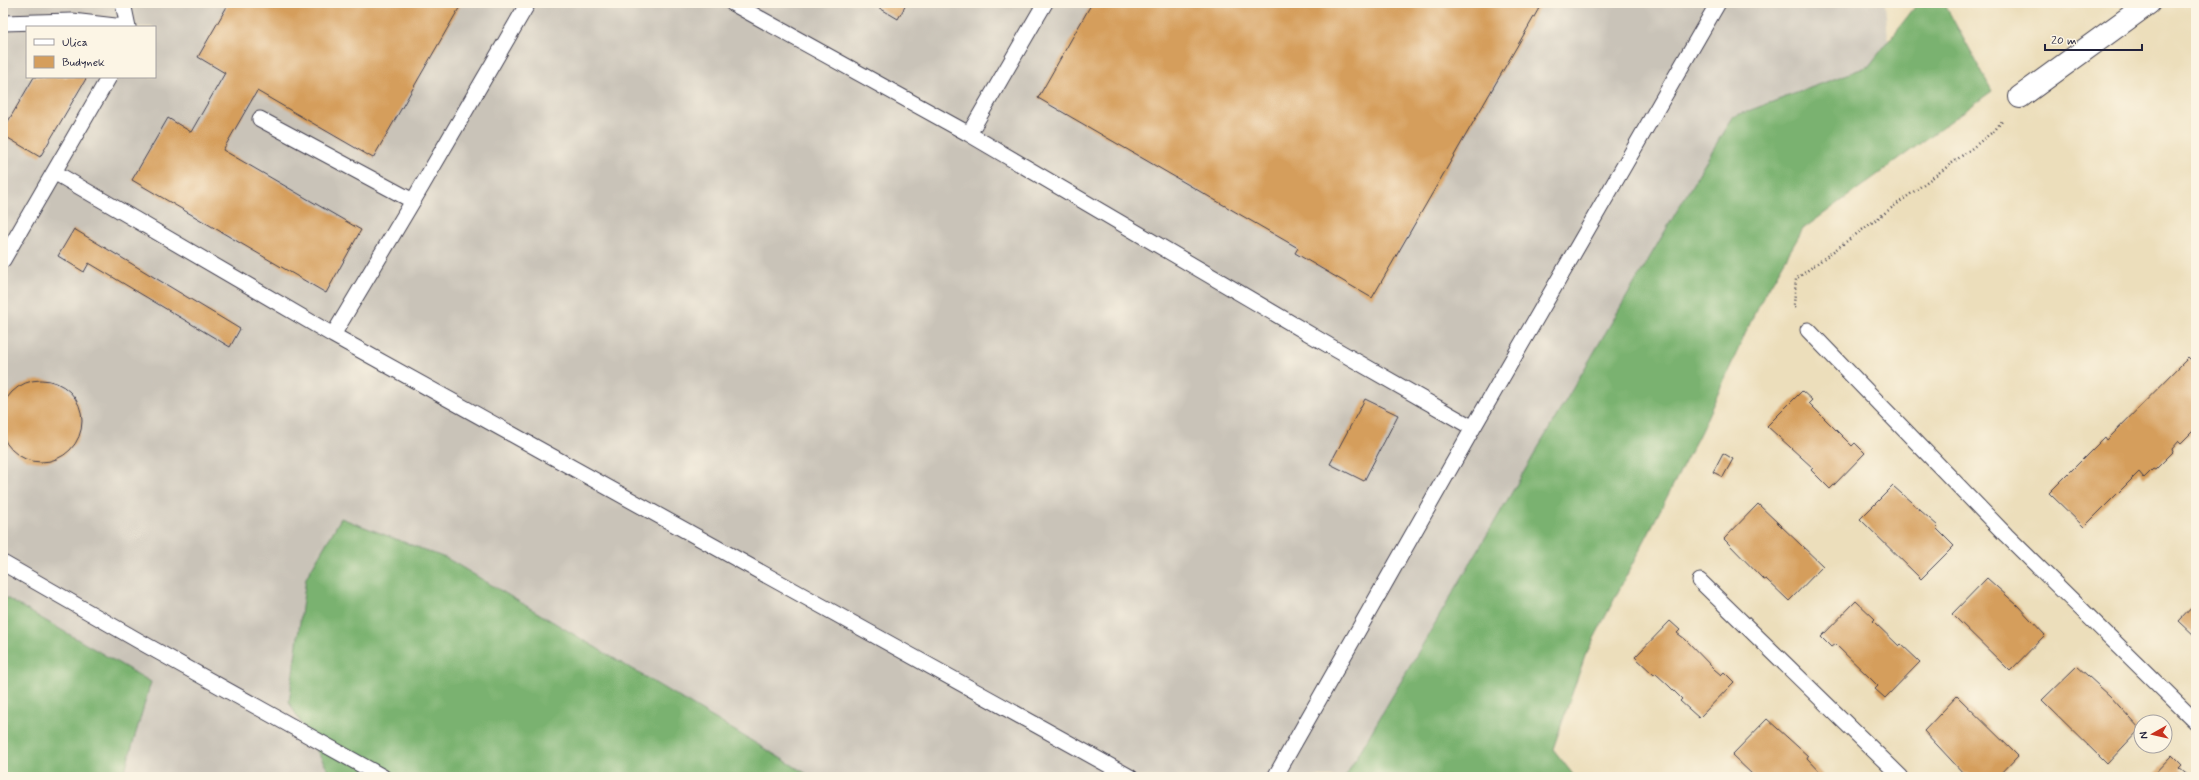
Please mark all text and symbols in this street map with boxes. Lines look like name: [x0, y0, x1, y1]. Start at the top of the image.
legend: [26, 26, 156, 78]
scale bar: [2045, 26, 2142, 52]
text: 20 m: [2051, 33, 2077, 49]
text: Ulica: [62, 35, 88, 51]
text: Budynek: [62, 55, 105, 71]
north arrow: [2133, 714, 2173, 754]
text: N: [2137, 731, 2152, 740]

